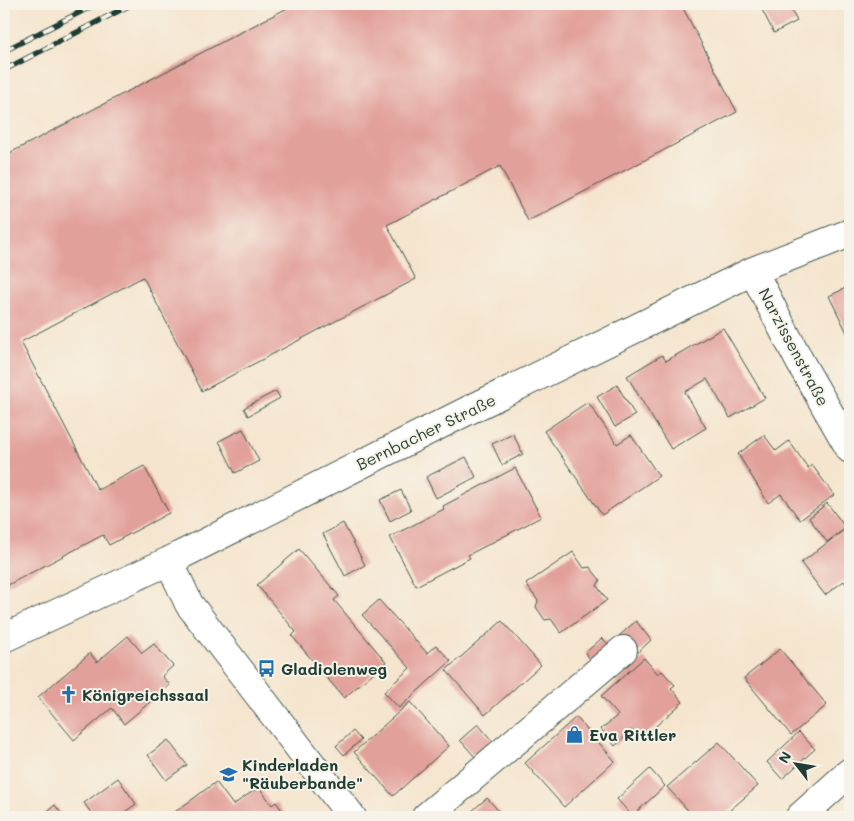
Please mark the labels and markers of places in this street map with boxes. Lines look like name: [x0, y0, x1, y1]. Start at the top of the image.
place label: Gladiolenweg: [281, 658, 387, 679]
bus stop icon: Gladiolenweg: [257, 659, 277, 679]
place label: Königreichssaal: [82, 684, 209, 705]
church icon: Königreichssaal: [58, 685, 78, 705]
place label: Eva Rittler: [589, 724, 676, 745]
shop icon: Eva Rittler: [565, 725, 585, 745]
place label: Kinderladen "Räuberbande": [242, 754, 363, 793]
school or university icon: Kinderladen "Räuberbande": [218, 764, 238, 784]

